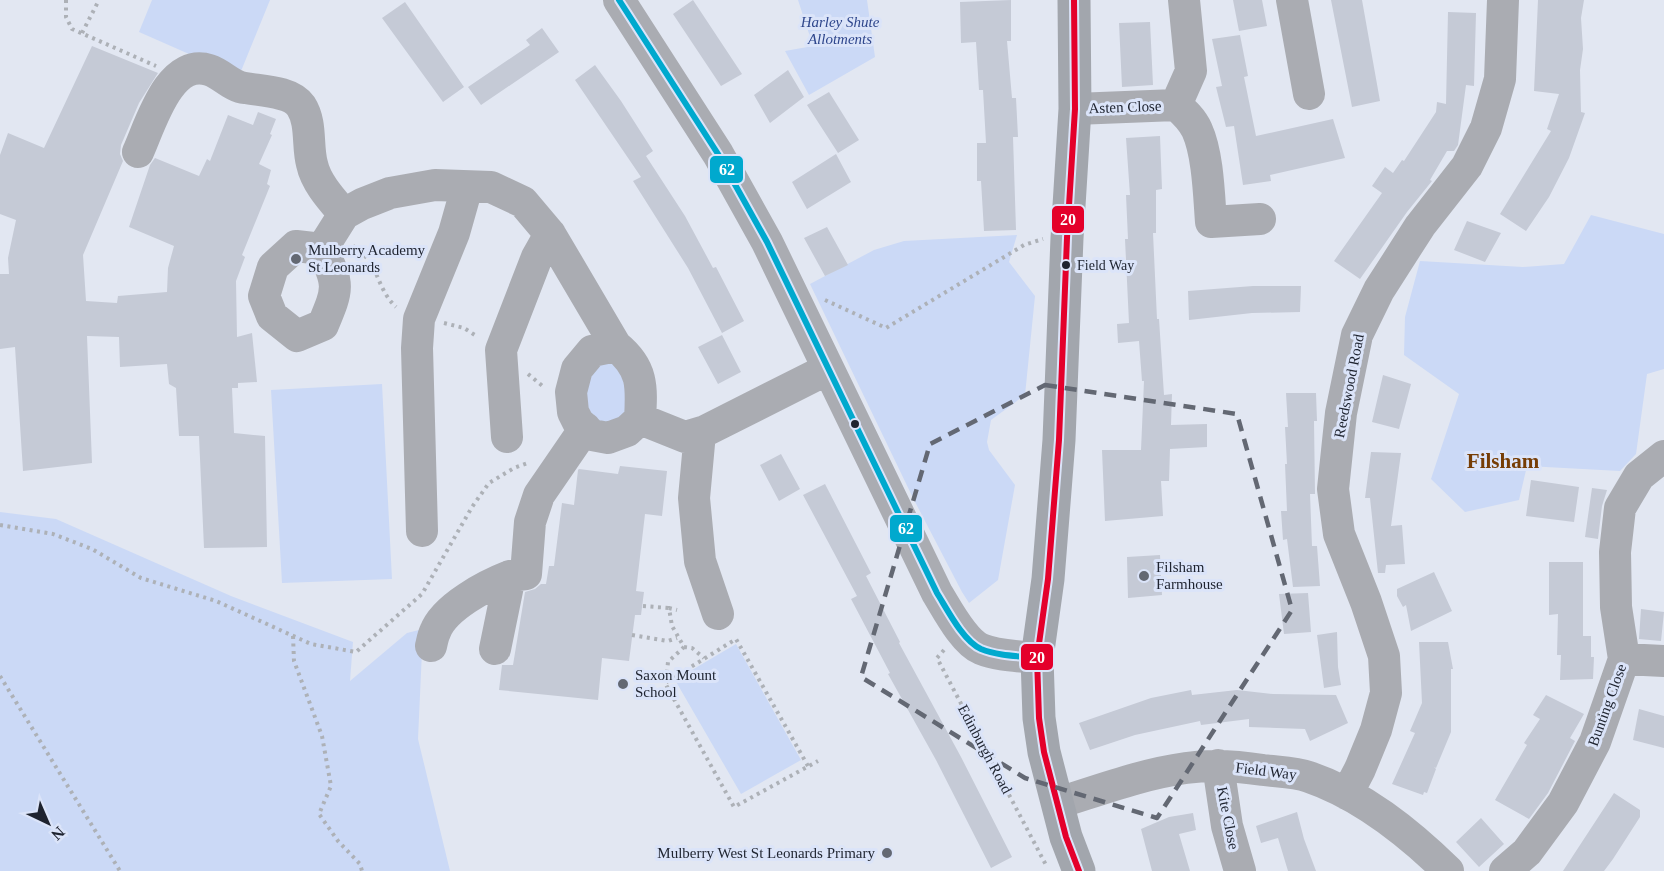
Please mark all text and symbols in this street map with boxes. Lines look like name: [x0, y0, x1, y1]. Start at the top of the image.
park label: Harley Shute Allotments: [800, 14, 880, 47]
street label: Asten Close: [1088, 98, 1162, 116]
line badge: 62: [709, 155, 744, 184]
text: 62: [719, 161, 735, 178]
line badge: 20: [1051, 205, 1085, 234]
text: 20: [1060, 211, 1076, 228]
place label: Mulberry Academy St Leonards: [308, 242, 426, 275]
marker: Mulberry Academy St Leonards: [289, 252, 303, 266]
place label: Field Way: [1077, 258, 1134, 273]
marker: Field Way: [1060, 259, 1072, 271]
street label: Reedswood Road: [1331, 332, 1367, 439]
unlabelled marker: [849, 418, 861, 430]
district label: Filsham: [1467, 449, 1540, 473]
line badge: 62: [889, 514, 923, 543]
text: 62: [898, 520, 914, 537]
place label: Filsham Farmhouse: [1156, 559, 1223, 592]
marker: Filsham Farmhouse: [1137, 569, 1151, 583]
line badge: 20: [1020, 643, 1054, 671]
text: 20: [1029, 649, 1045, 666]
street label: Bunting Close: [1585, 661, 1629, 748]
place label: Saxon Mount School: [635, 667, 717, 700]
marker: Saxon Mount School: [616, 677, 630, 691]
street label: Edinburgh Road: [955, 702, 1015, 797]
street label: Field Way: [1235, 759, 1298, 783]
street label: Kite Close: [1214, 785, 1242, 851]
north arrow: [18, 793, 78, 853]
text: N: [48, 823, 68, 844]
place label: Mulberry West St Leonards Primary: [657, 845, 875, 861]
marker: Mulberry West St Leonards Primary: [880, 846, 894, 860]

